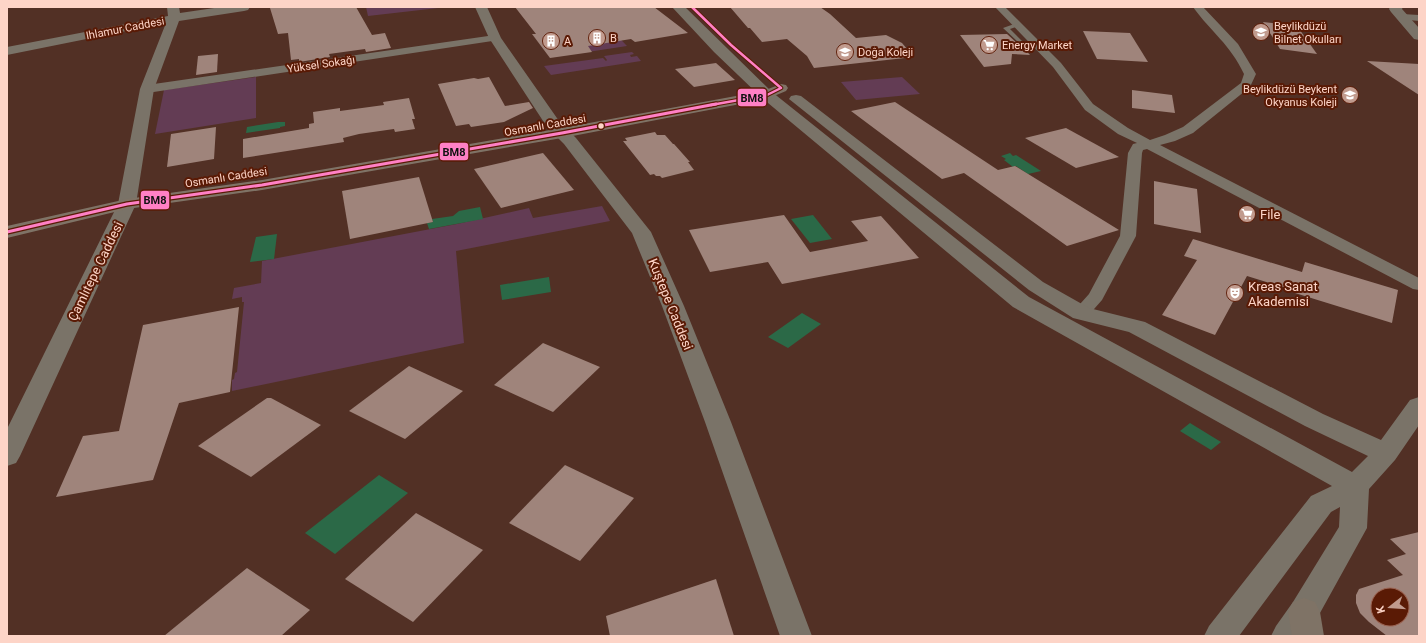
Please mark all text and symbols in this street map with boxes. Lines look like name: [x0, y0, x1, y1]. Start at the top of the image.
street label: Ihlamur Caddesi: [85, 15, 165, 42]
place label: Beylikdüzü Bilnet Okulları: [1274, 20, 1341, 46]
school or university icon: Beylikdüzü Bilnet Okulları: [1251, 22, 1271, 42]
building icon: B: [587, 28, 607, 48]
building icon: A: [541, 31, 561, 51]
place label: B: [610, 32, 617, 45]
place label: A: [564, 35, 572, 48]
supermarket icon: Energy Market: [979, 35, 999, 55]
place label: Energy Market: [1002, 39, 1073, 52]
school or university icon: Doğa Koleji: [835, 42, 855, 62]
place label: Doğa Koleji: [858, 46, 913, 59]
street label: Yüksel Sokağı: [286, 53, 356, 76]
place label: Beylikdüzü Beykent Okyanus Koleji: [1243, 83, 1337, 109]
school or university icon: Beylikdüzü Beykent Okyanus Koleji: [1340, 85, 1360, 105]
line badge: BM8: [737, 88, 767, 107]
text: BM8: [741, 92, 763, 105]
street label: Osmanlı Caddesi: [503, 112, 587, 139]
unlabelled marker: [596, 121, 606, 131]
line badge: BM8: [439, 142, 469, 161]
text: BM8: [443, 146, 465, 159]
street label: Osmanlı Caddesi: [184, 165, 268, 190]
line badge: BM8: [140, 190, 170, 210]
text: BM8: [144, 194, 166, 207]
supermarket icon: File: [1237, 204, 1257, 224]
place label: File: [1260, 207, 1281, 222]
street label: Çamlıtepe Caddesi: [65, 219, 126, 323]
street label: Kuştepe Caddesi: [645, 256, 696, 352]
place label: Kreas Sanat Akademisi: [1248, 279, 1318, 309]
theatre icon: Kreas Sanat Akademisi: [1225, 283, 1245, 303]
north arrow: [1370, 587, 1410, 627]
text: K: [1373, 604, 1388, 615]

